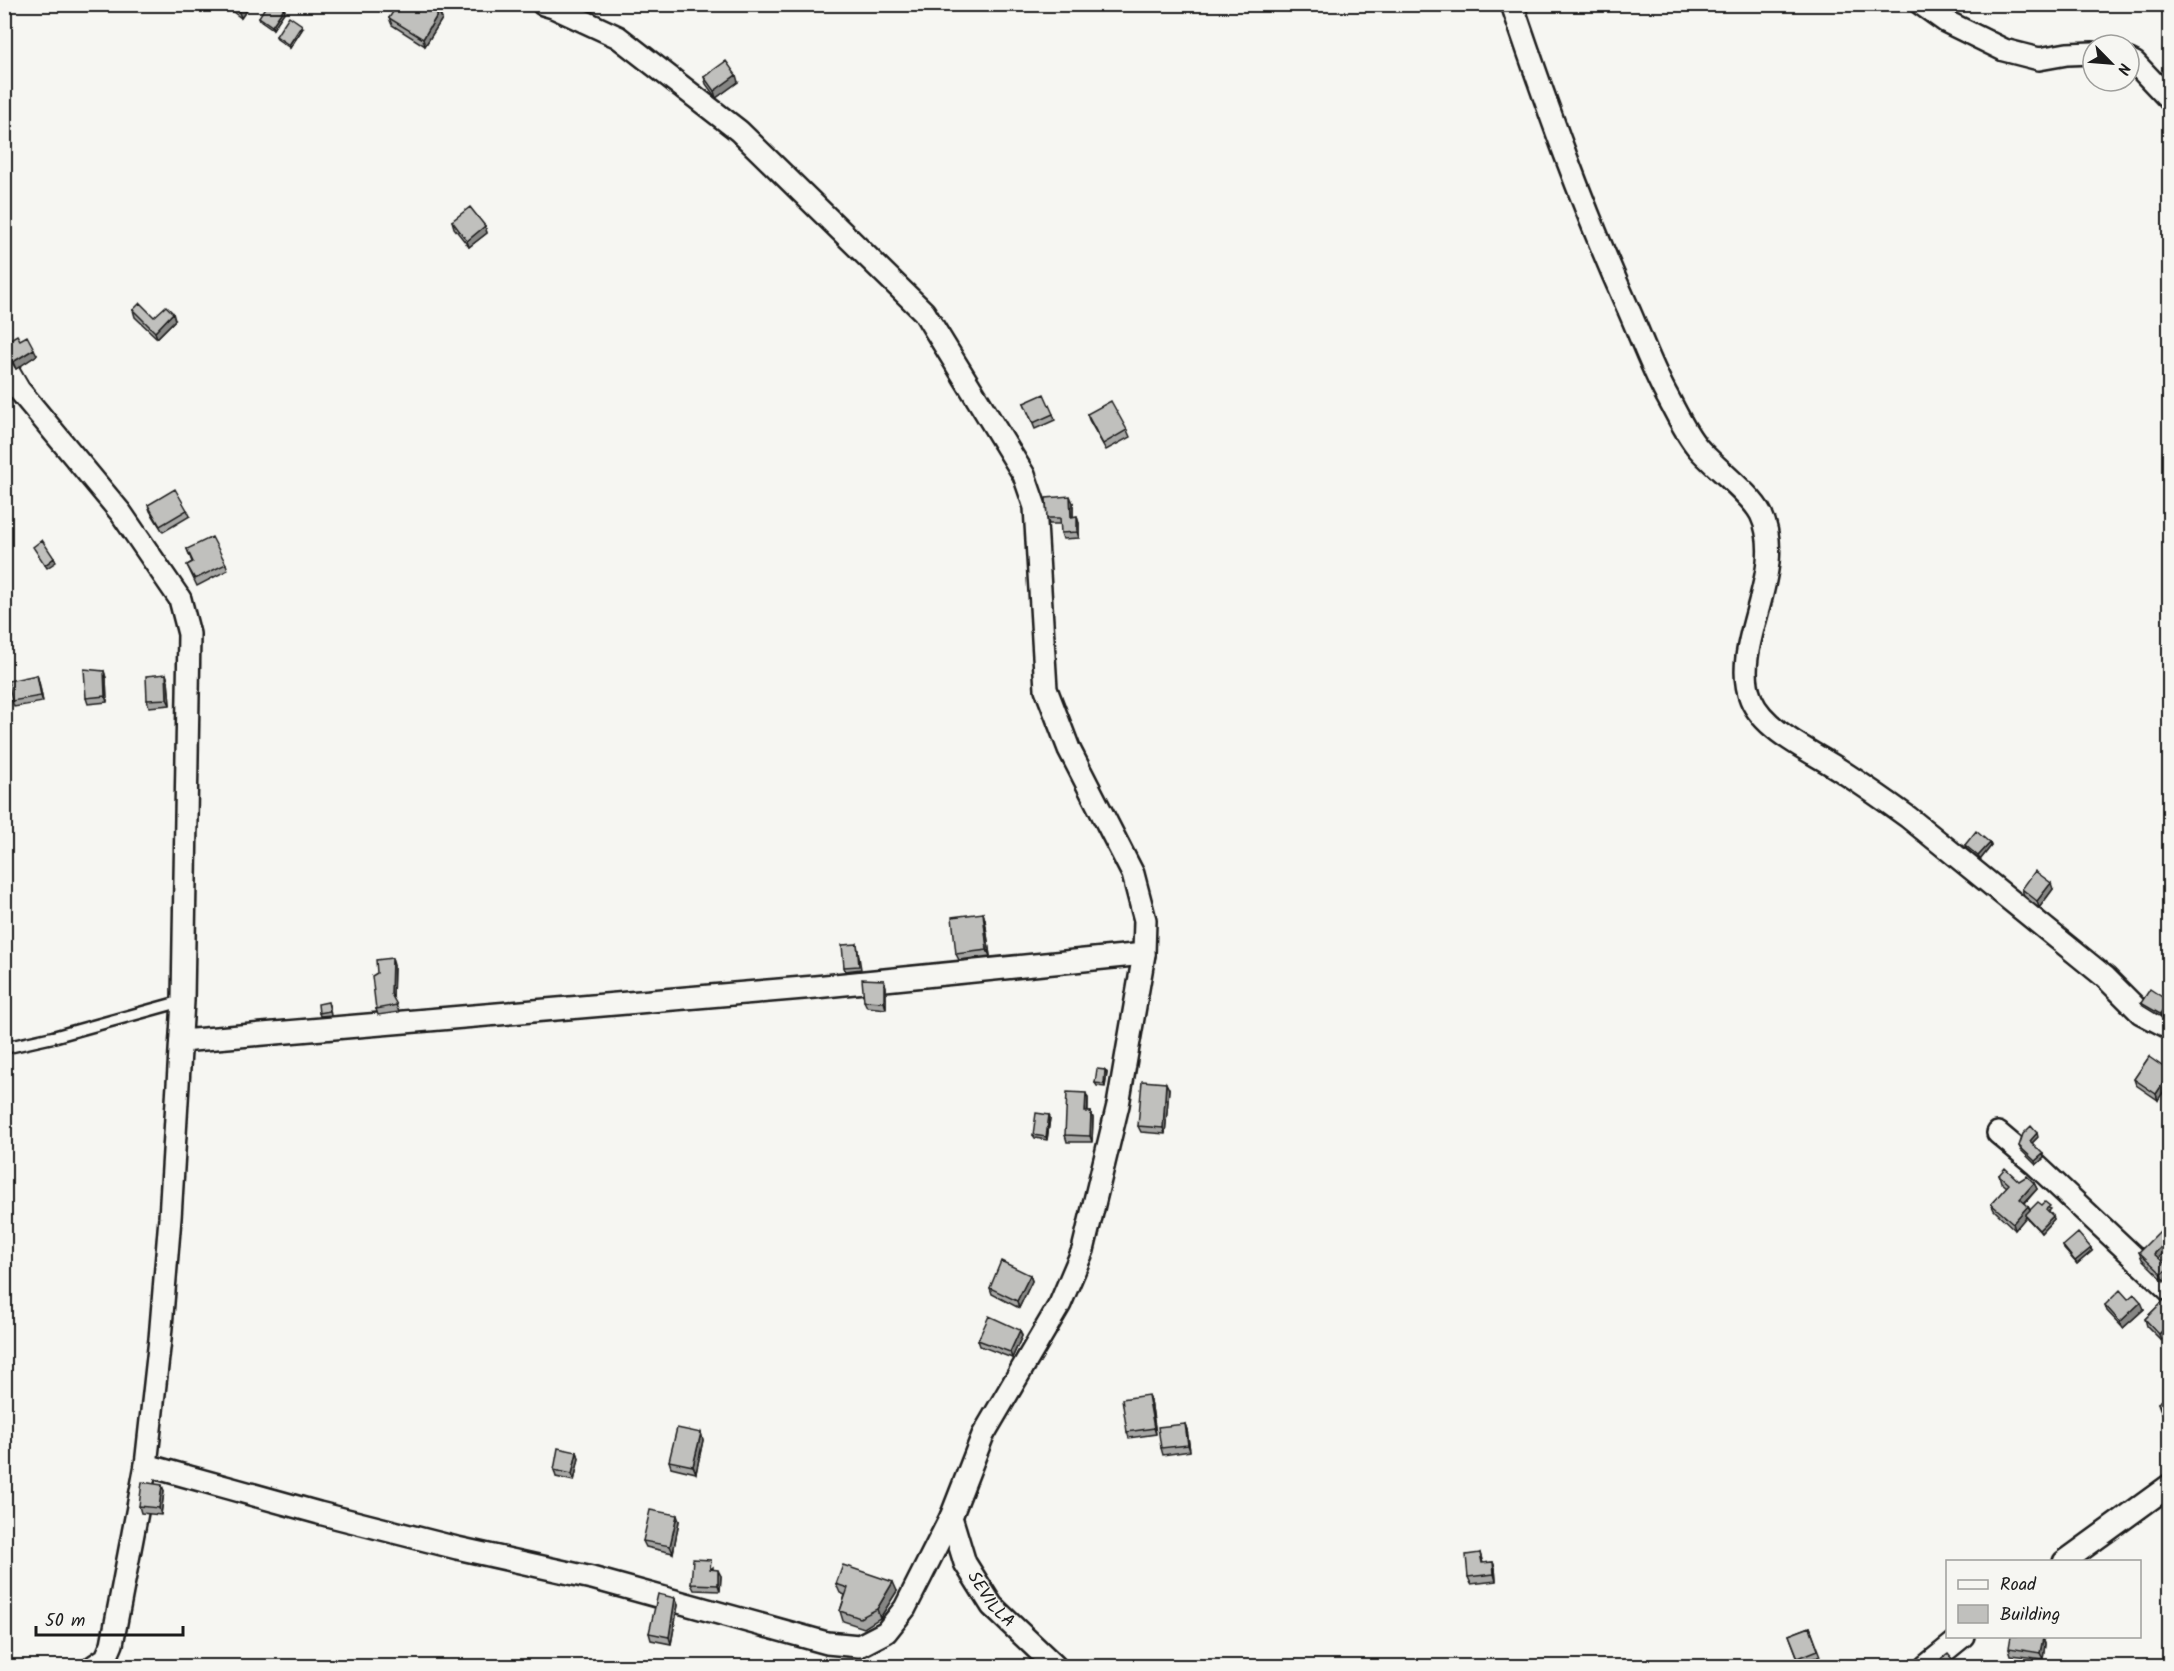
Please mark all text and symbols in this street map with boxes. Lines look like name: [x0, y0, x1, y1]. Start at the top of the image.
north arrow: [2081, 33, 2141, 93]
text: N: [2110, 59, 2137, 79]
legend: [1946, 1560, 2141, 1638]
street label: SEVILLA: [959, 1565, 1022, 1635]
text: Road: [2000, 1571, 2037, 1600]
scale bar: [36, 1599, 183, 1637]
text: Building: [2000, 1601, 2060, 1630]
text: 50 m: [45, 1607, 85, 1636]

